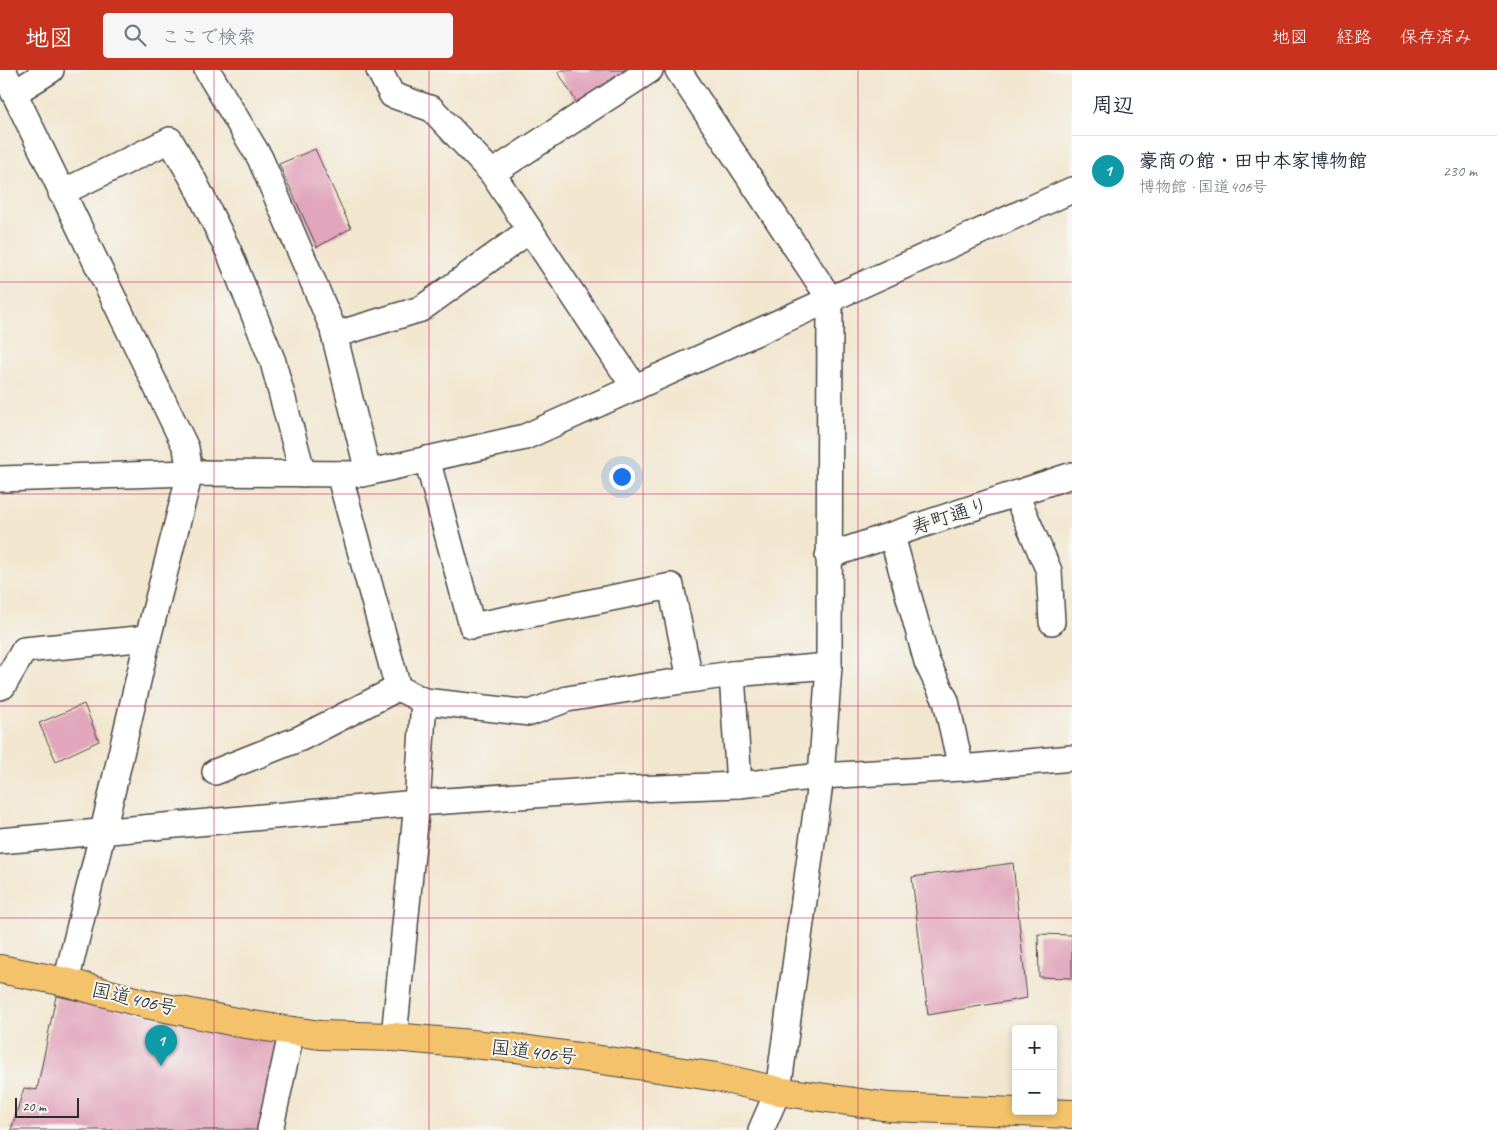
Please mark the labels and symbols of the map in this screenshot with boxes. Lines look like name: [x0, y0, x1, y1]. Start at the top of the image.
your location: [609, 464, 635, 490]
street label: 寿町通り: [908, 492, 992, 540]
street label: 国道406号: [89, 977, 179, 1021]
pin: 1: [145, 1025, 177, 1066]
street label: 国道406号: [489, 1034, 579, 1070]
scale bar: [15, 1095, 79, 1118]

